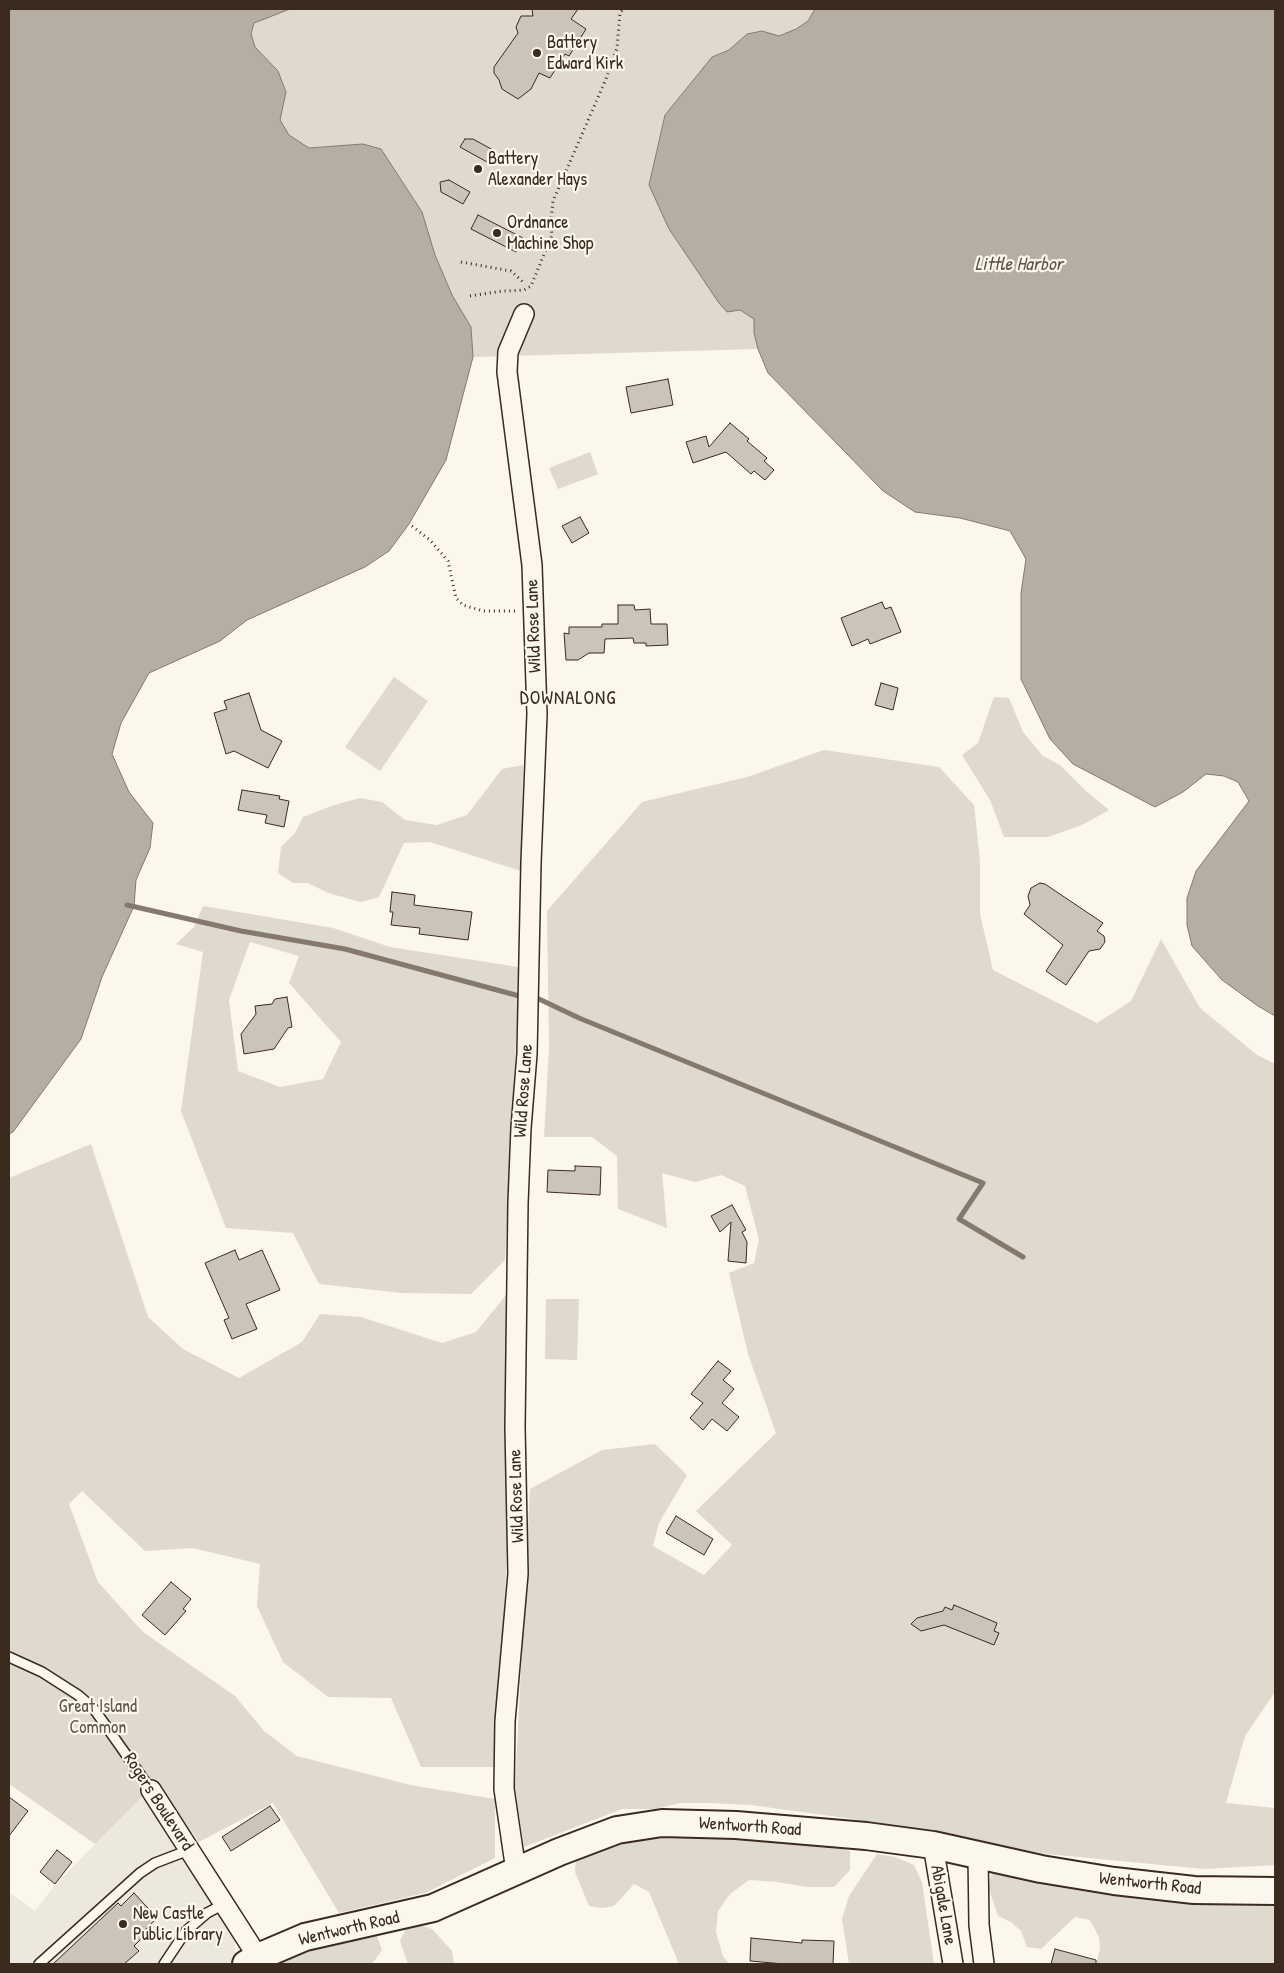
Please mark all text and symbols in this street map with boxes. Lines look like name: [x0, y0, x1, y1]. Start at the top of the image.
place label: Battery Edward Kirk: [547, 32, 623, 74]
marker: Battery Edward Kirk: [531, 47, 543, 59]
place label: Battery Alexander Hays: [488, 148, 587, 190]
marker: Battery Alexander Hays: [472, 163, 484, 175]
place label: Ordnance Machine Shop: [507, 212, 594, 254]
marker: Ordnance Machine Shop: [491, 227, 503, 239]
water label: Little Harbor: [975, 254, 1063, 276]
street label: Wild Rose Lane: [522, 579, 546, 673]
district label: DOWNALONG: [519, 688, 617, 710]
street label: Wild Rose Lane: [510, 1043, 538, 1139]
street label: Wild Rose Lane: [505, 1449, 529, 1543]
park label: Great Island Common: [59, 1696, 137, 1738]
street label: Rogers Boulevard: [118, 1749, 198, 1855]
street label: Wentworth Road: [698, 1813, 802, 1841]
street label: Abigale Lane: [925, 1864, 961, 1946]
street label: Wentworth Road: [1098, 1868, 1202, 1900]
place label: New Castle Public Library: [133, 1903, 223, 1946]
street label: Wentworth Road: [297, 1907, 401, 1951]
marker: New Castle Public Library: [117, 1918, 129, 1930]

